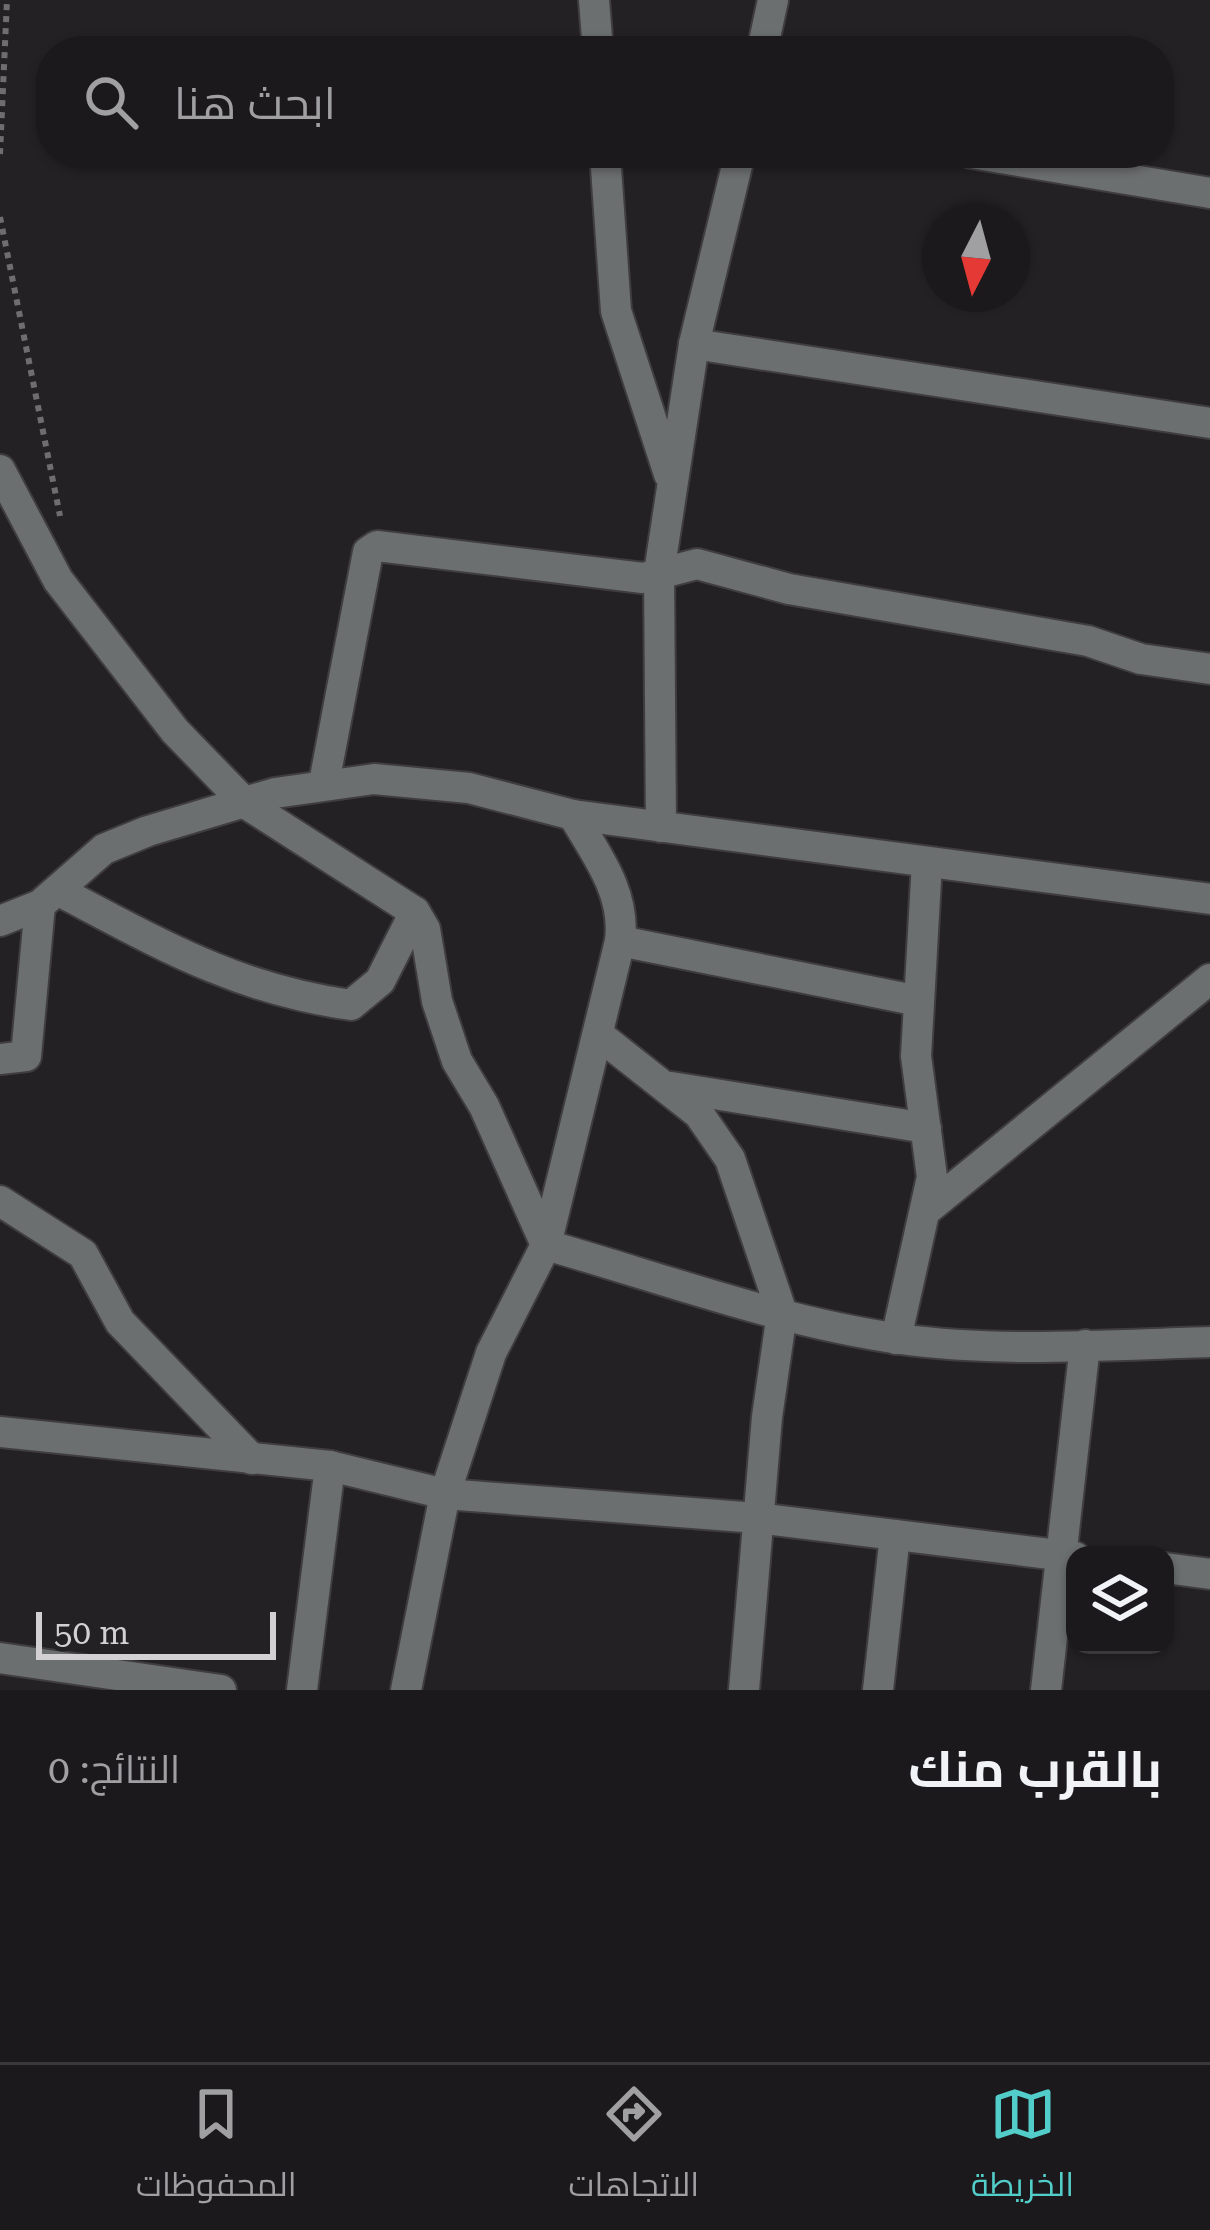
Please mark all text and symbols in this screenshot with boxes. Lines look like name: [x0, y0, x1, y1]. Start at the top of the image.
search box: [36, 36, 1174, 168]
icon: search: [78, 69, 144, 135]
text: ابحث هنا: [174, 77, 336, 130]
north arrow: [922, 204, 1030, 312]
map controls: [1066, 1546, 1174, 1654]
button: layers: [1066, 1546, 1174, 1654]
scale bar: [36, 1606, 276, 1659]
text: 50 m: [54, 1613, 129, 1652]
text: بالقرب منك: [909, 1740, 1162, 1799]
text: النتائج: 0: [48, 1747, 180, 1793]
tab: المحفوظات: [136, 2081, 297, 2215]
tab: الاتجاهات: [568, 2081, 699, 2215]
tab: الخريطة: [971, 2081, 1074, 2215]

